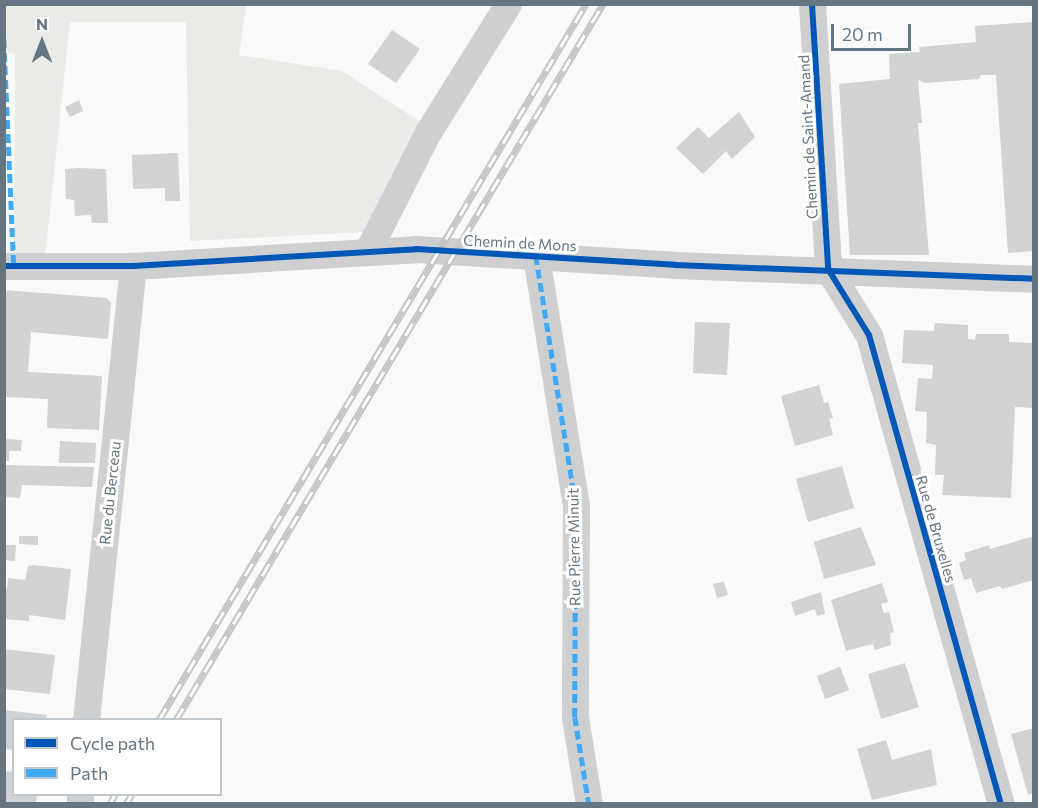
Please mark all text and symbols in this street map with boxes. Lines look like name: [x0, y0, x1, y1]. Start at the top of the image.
north arrow: [12, 12, 72, 72]
scale bar: [834, 12, 914, 50]
text: N: [36, 14, 48, 33]
text: 20 m: [842, 23, 883, 45]
street label: Chemin de Saint-Amand: [795, 54, 821, 220]
street label: Chemin de Mons: [463, 231, 577, 255]
street label: Rue du Berceau: [96, 440, 124, 546]
street label: Rue de Bruxelles: [912, 473, 960, 585]
street label: Rue Pierre Minuit: [564, 488, 584, 606]
legend: [12, 718, 222, 796]
text: Cycle path: [70, 732, 155, 754]
text: Path: [70, 762, 108, 784]

